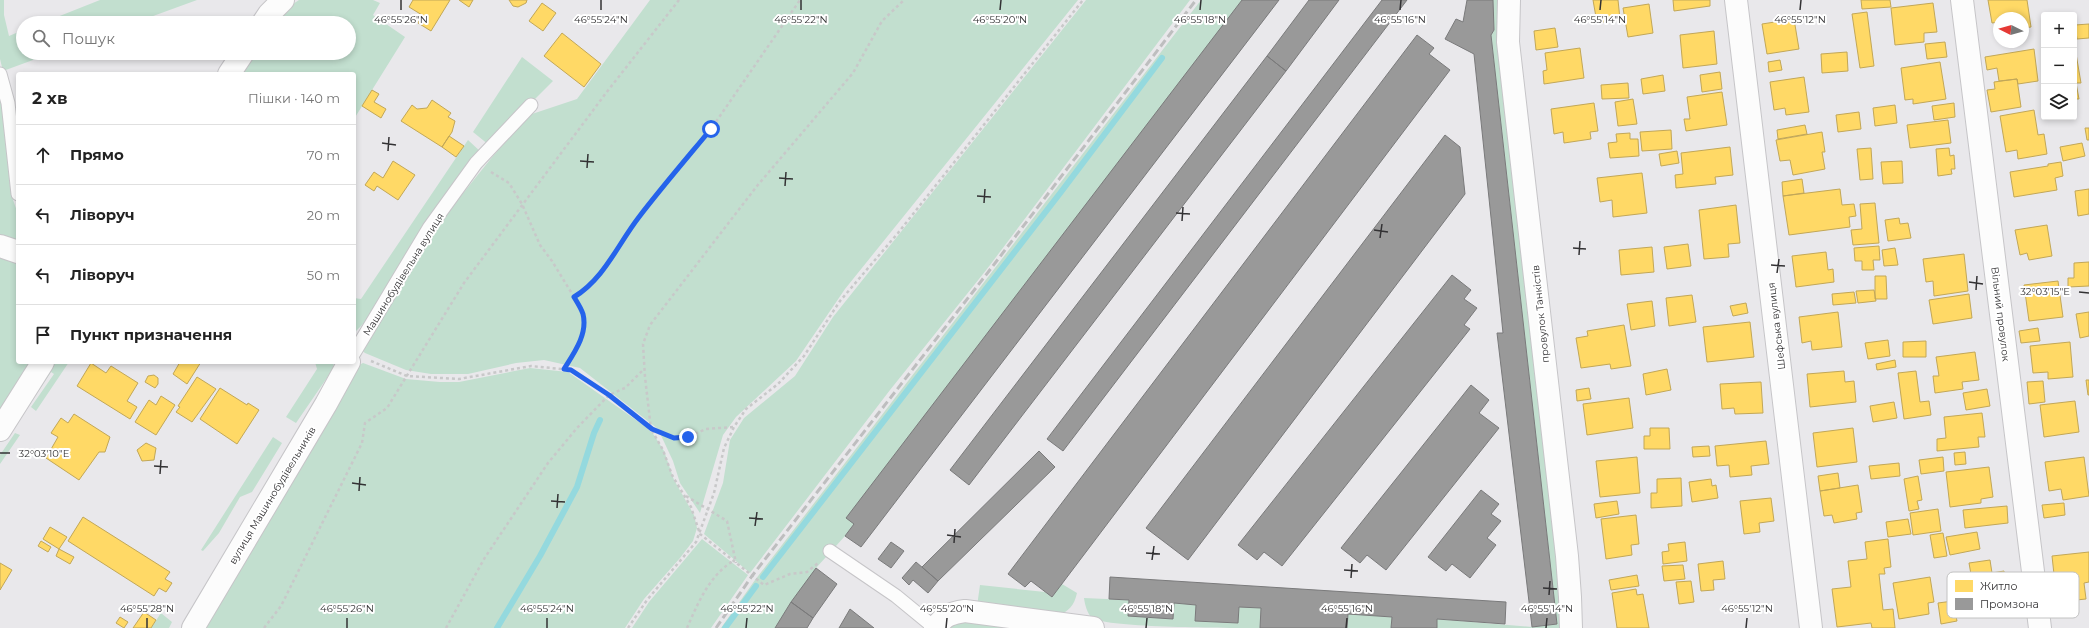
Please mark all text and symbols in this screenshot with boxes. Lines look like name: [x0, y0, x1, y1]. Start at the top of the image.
north arrow: [1993, 12, 2029, 48]
map controls: [2041, 12, 2077, 120]
button: +: [2041, 12, 2077, 48]
text: 46°55'26"N: [374, 13, 428, 26]
text: 46°55'24"N: [574, 13, 628, 26]
text: 46°55'22"N: [774, 13, 828, 26]
text: 46°55'20"N: [973, 13, 1027, 26]
text: 46°55'18"N: [1174, 13, 1226, 26]
text: 46°55'16"N: [1374, 13, 1426, 26]
text: 46°55'14"N: [1574, 13, 1626, 26]
text: 46°55'12"N: [1774, 13, 1826, 26]
search box: [16, 16, 356, 60]
icon: search: [30, 27, 52, 49]
text: Пошук: [62, 29, 115, 48]
button: −: [2041, 48, 2077, 84]
button: layers: [2041, 84, 2077, 120]
text: 2 хв: [32, 88, 67, 108]
text: Пішки · 140 m: [248, 90, 340, 106]
route start: [702, 120, 720, 138]
icon: ahead: [32, 144, 54, 166]
text: Прямо: [70, 145, 124, 164]
text: 70 m: [307, 147, 340, 163]
icon: left: [32, 204, 54, 226]
text: Ліворуч: [70, 205, 135, 224]
text: 20 m: [307, 207, 340, 223]
street label: Машинобудівельна вулиця: [360, 210, 447, 338]
icon: left: [32, 264, 54, 286]
street label: провулок Танкістів: [1529, 264, 1552, 364]
text: Ліворуч: [70, 265, 135, 284]
street label: Вільний провулок: [1988, 266, 2013, 362]
text: 50 m: [307, 267, 340, 283]
street label: Шефська вулиця: [1765, 282, 1788, 370]
text: 32°03'15"E: [2020, 285, 2070, 298]
icon: arrive: [32, 324, 54, 346]
text: Пункт призначення: [70, 325, 232, 344]
street label: вулиця Машинобудівельників: [226, 424, 319, 566]
route end: [679, 428, 697, 446]
text: 32°03'10"E: [19, 447, 70, 460]
legend: [1947, 572, 2079, 618]
text: Житло: [1980, 579, 2017, 593]
text: Промзона: [1980, 597, 2039, 611]
text: 46°55'28"N: [120, 602, 174, 615]
text: 46°55'26"N: [320, 602, 374, 615]
text: 46°55'24"N: [520, 602, 574, 615]
text: 46°55'22"N: [720, 602, 774, 615]
text: 46°55'20"N: [920, 602, 974, 615]
text: 46°55'18"N: [1121, 602, 1173, 615]
text: 46°55'16"N: [1321, 602, 1373, 615]
text: 46°55'14"N: [1521, 602, 1573, 615]
text: 46°55'12"N: [1721, 602, 1773, 615]

